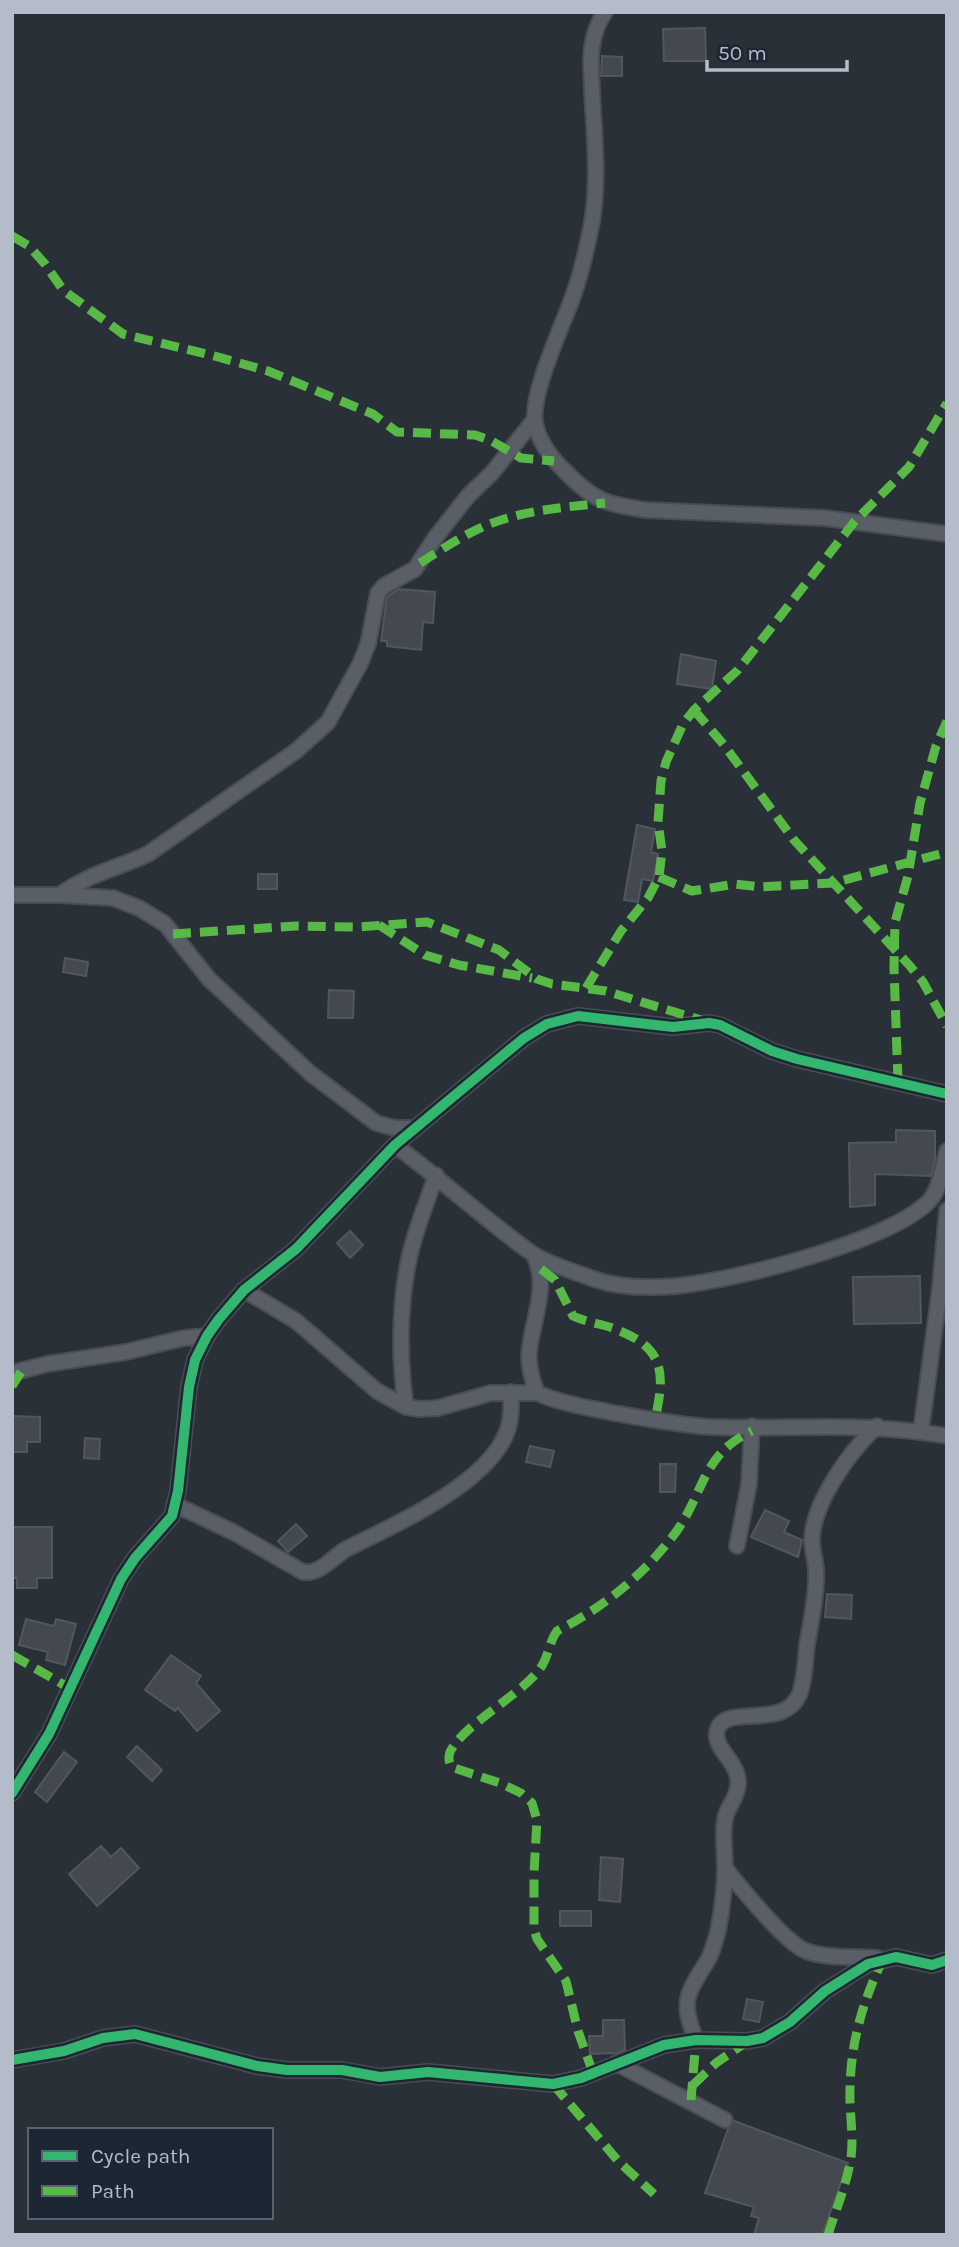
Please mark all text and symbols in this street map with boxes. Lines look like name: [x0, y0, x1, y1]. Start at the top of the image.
scale bar: [707, 28, 847, 72]
text: 50 m: [718, 41, 767, 65]
legend: [28, 2128, 273, 2219]
text: Cycle path: [91, 2144, 191, 2168]
text: Path: [91, 2179, 135, 2203]

